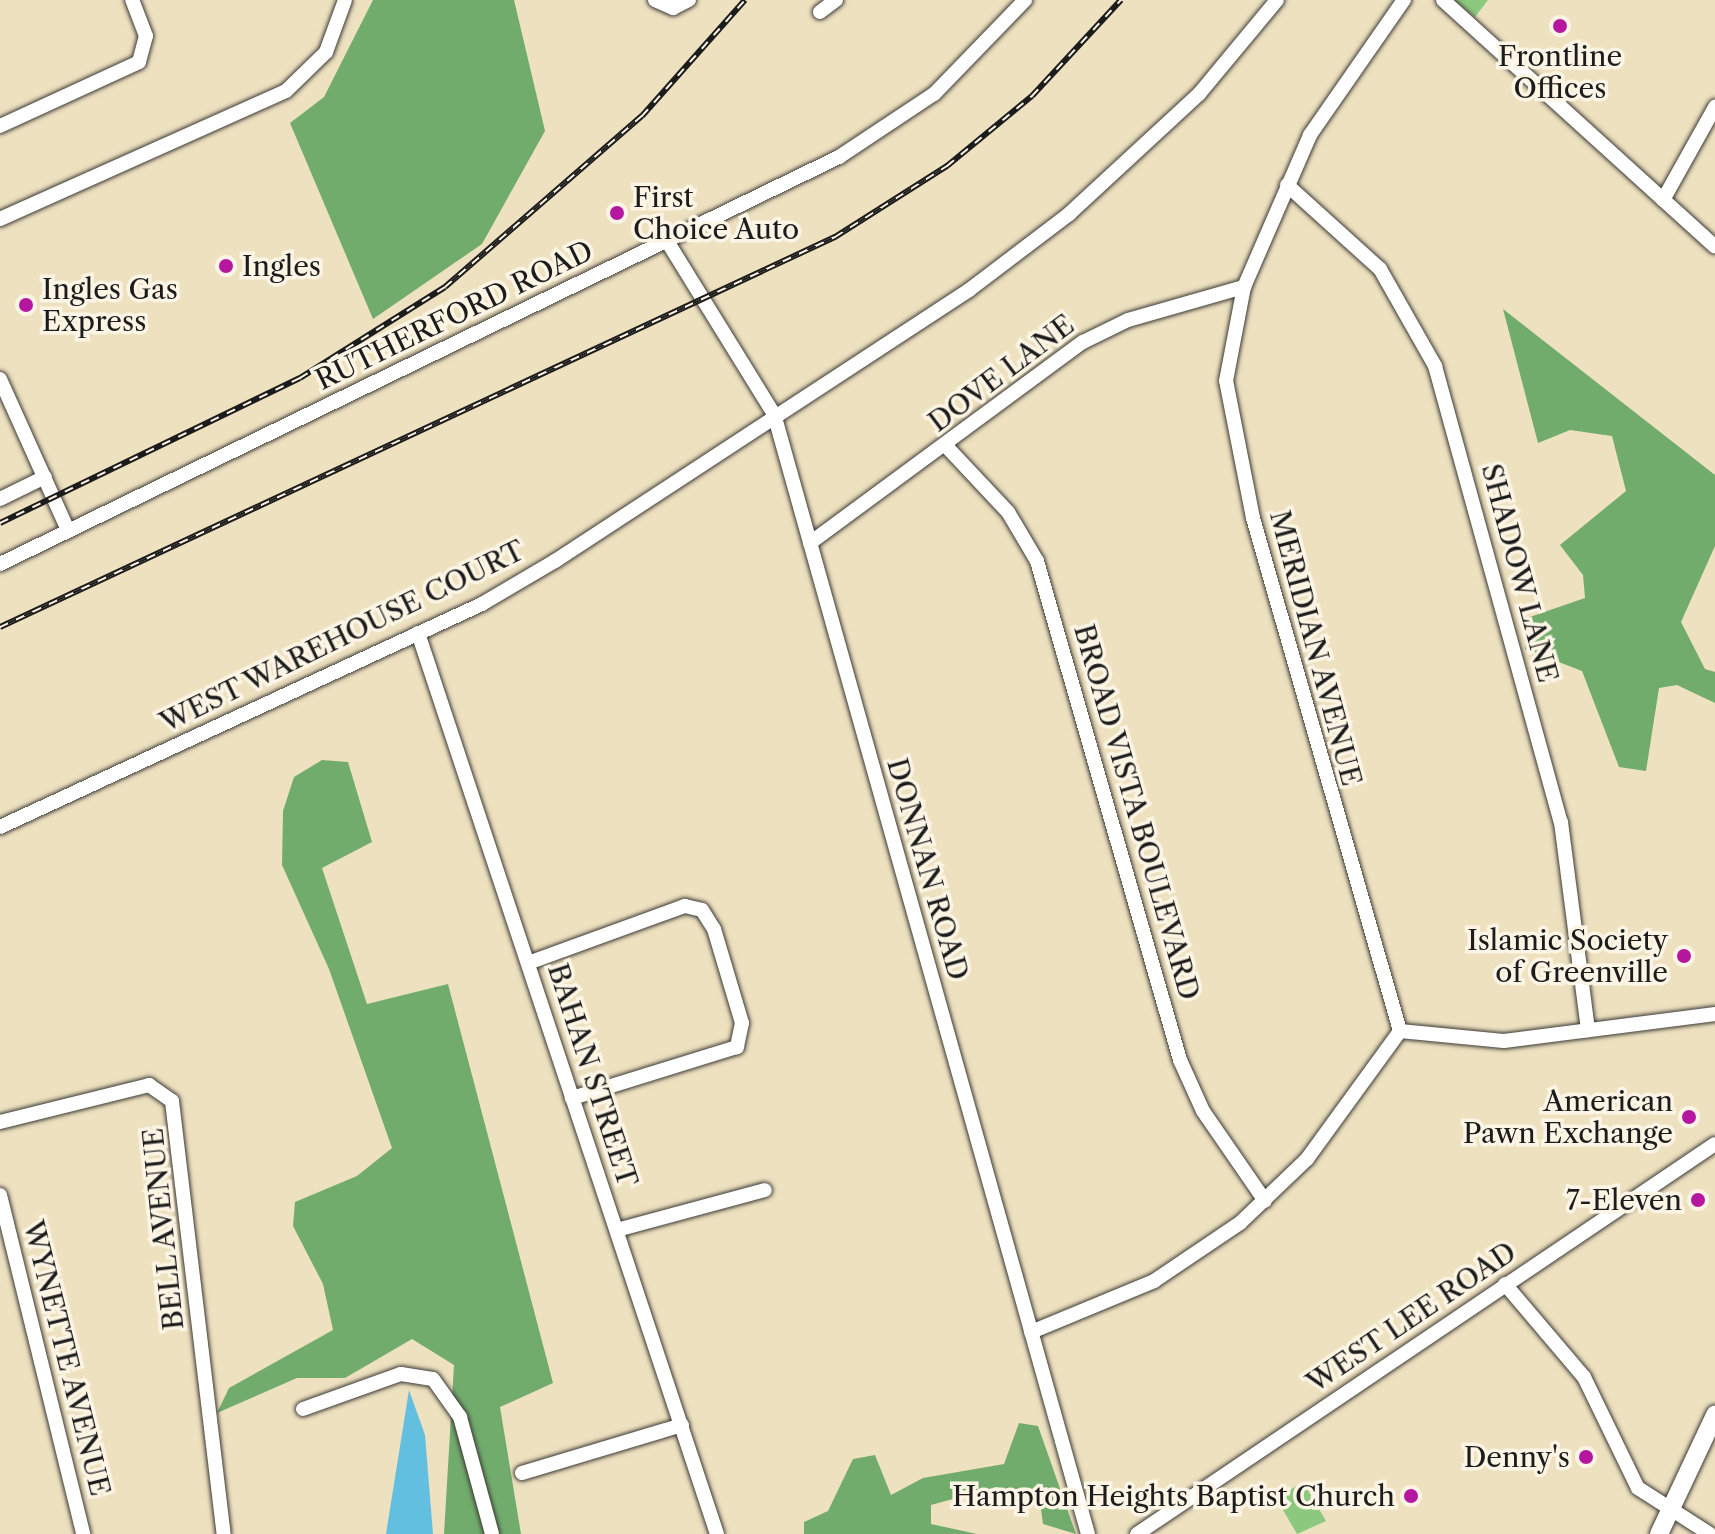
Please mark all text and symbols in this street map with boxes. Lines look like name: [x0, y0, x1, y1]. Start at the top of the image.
marker: Frontline Offices: [1551, 17, 1569, 35]
place label: Frontline Offices: [1498, 39, 1622, 105]
place label: First Choice Auto: [633, 180, 800, 246]
marker: First Choice Auto: [608, 204, 626, 222]
street label: RUTHERFORD ROAD: [310, 233, 598, 397]
place label: Ingles: [242, 249, 321, 283]
marker: Ingles: [217, 257, 235, 275]
place label: Ingles Gas Express: [42, 272, 178, 338]
marker: Ingles Gas Express: [17, 296, 35, 314]
street label: DOVE LANE: [922, 307, 1080, 439]
street label: SHADOW LANE: [1474, 459, 1566, 687]
street label: MERIDIAN AVENUE: [1263, 506, 1369, 790]
street label: WEST WAREHOUSE COURT: [153, 533, 531, 739]
street label: BROAD VISTA BOULEVARD: [1067, 619, 1207, 1005]
street label: DONNAN ROAD: [880, 754, 976, 984]
place label: Islamic Society of Greenville: [1467, 923, 1668, 989]
marker: Islamic Society of Greenville: [1675, 947, 1693, 965]
street label: BAHAN STREET: [541, 959, 645, 1191]
place label: American Pawn Exchange: [1463, 1084, 1673, 1150]
marker: American Pawn Exchange: [1680, 1108, 1698, 1126]
street label: BELL AVENUE: [136, 1125, 190, 1333]
place label: 7-Eleven: [1566, 1183, 1682, 1217]
marker: 7-Eleven: [1689, 1191, 1707, 1209]
street label: WYNETTE AVENUE: [16, 1216, 118, 1500]
street label: WEST LEE ROAD: [1300, 1234, 1522, 1400]
place label: Denny's: [1464, 1440, 1570, 1474]
marker: Denny's: [1577, 1448, 1595, 1466]
place label: Hampton Heights Baptist Church: [952, 1479, 1395, 1513]
marker: Hampton Heights Baptist Church: [1402, 1487, 1420, 1505]

